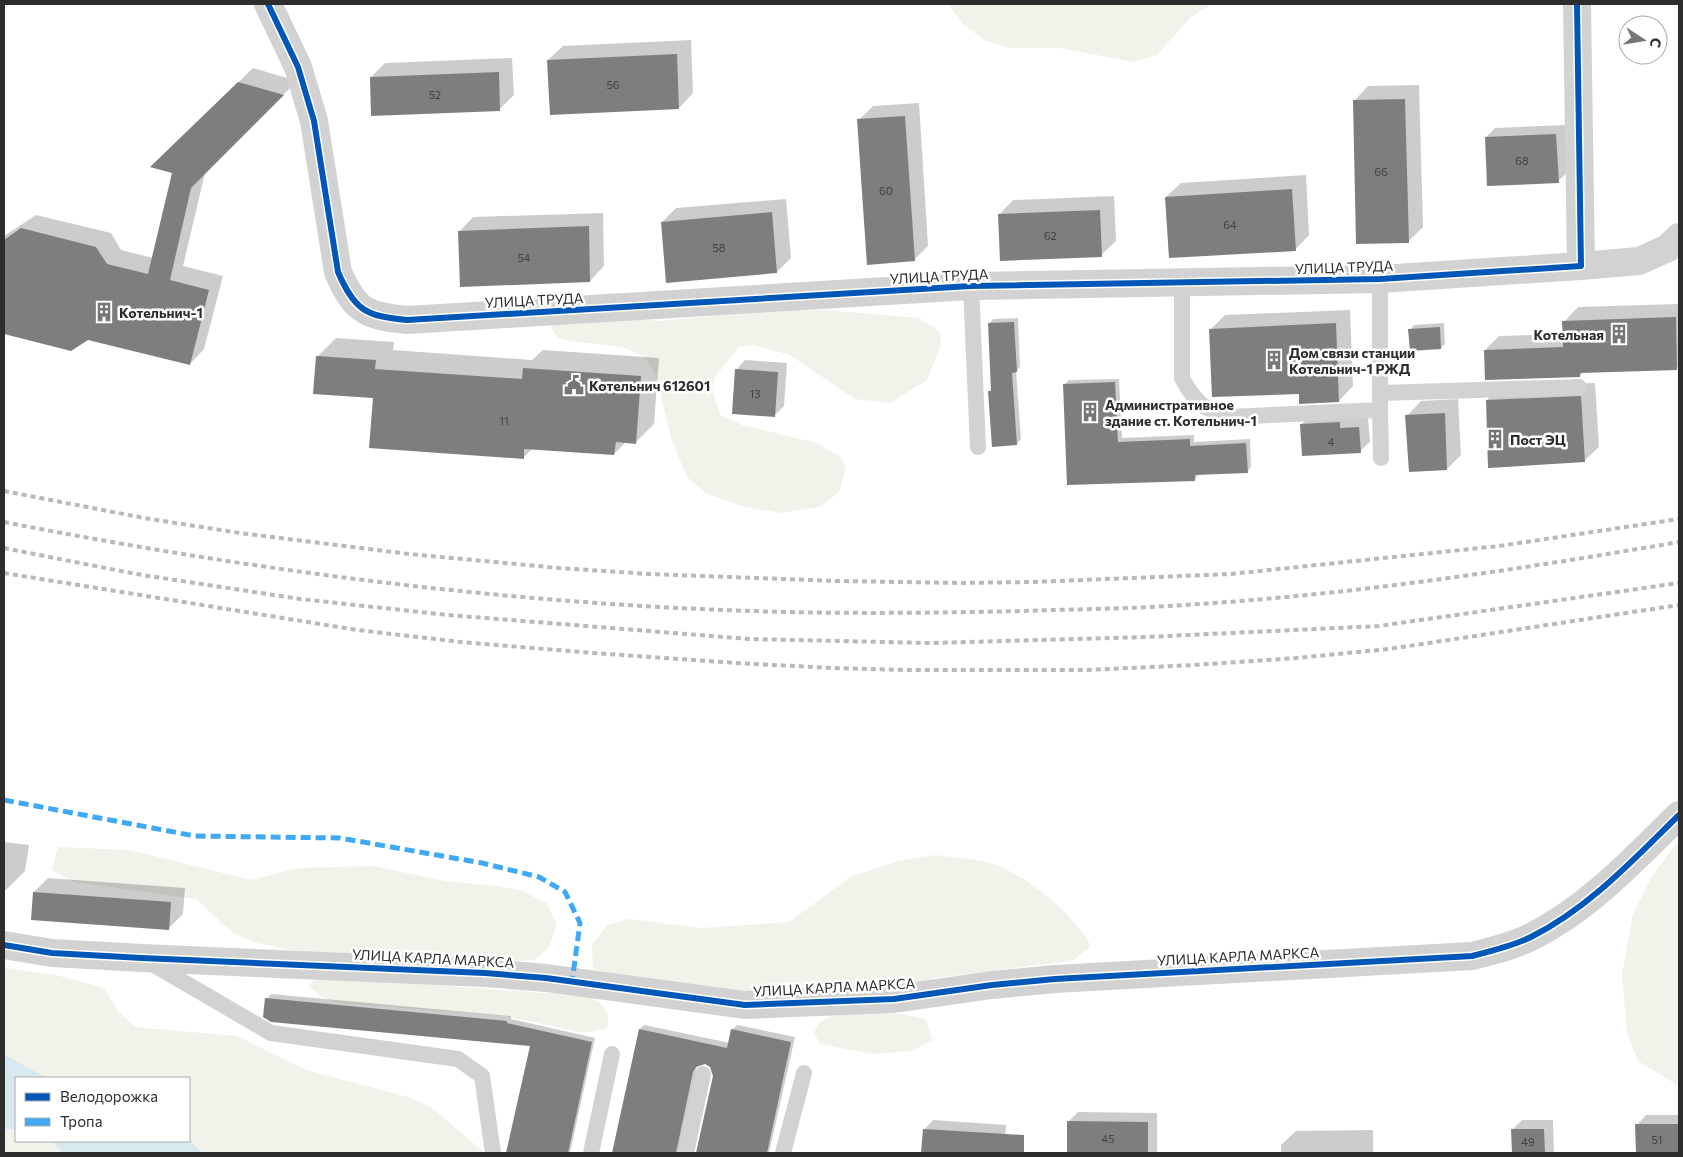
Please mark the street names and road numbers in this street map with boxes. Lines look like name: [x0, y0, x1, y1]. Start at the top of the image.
street label: УЛИЦА ТРУДА: [1294, 257, 1394, 277]
street label: УЛИЦА ТРУДА: [889, 265, 989, 287]
street label: УЛИЦА ТРУДА: [484, 289, 584, 311]
street label: УЛИЦА КАРЛА МАРКСА: [1156, 943, 1320, 969]
street label: УЛИЦА КАРЛА МАРКСА: [351, 945, 515, 971]
street label: УЛИЦА КАРЛА МАРКСА: [752, 974, 916, 1000]

